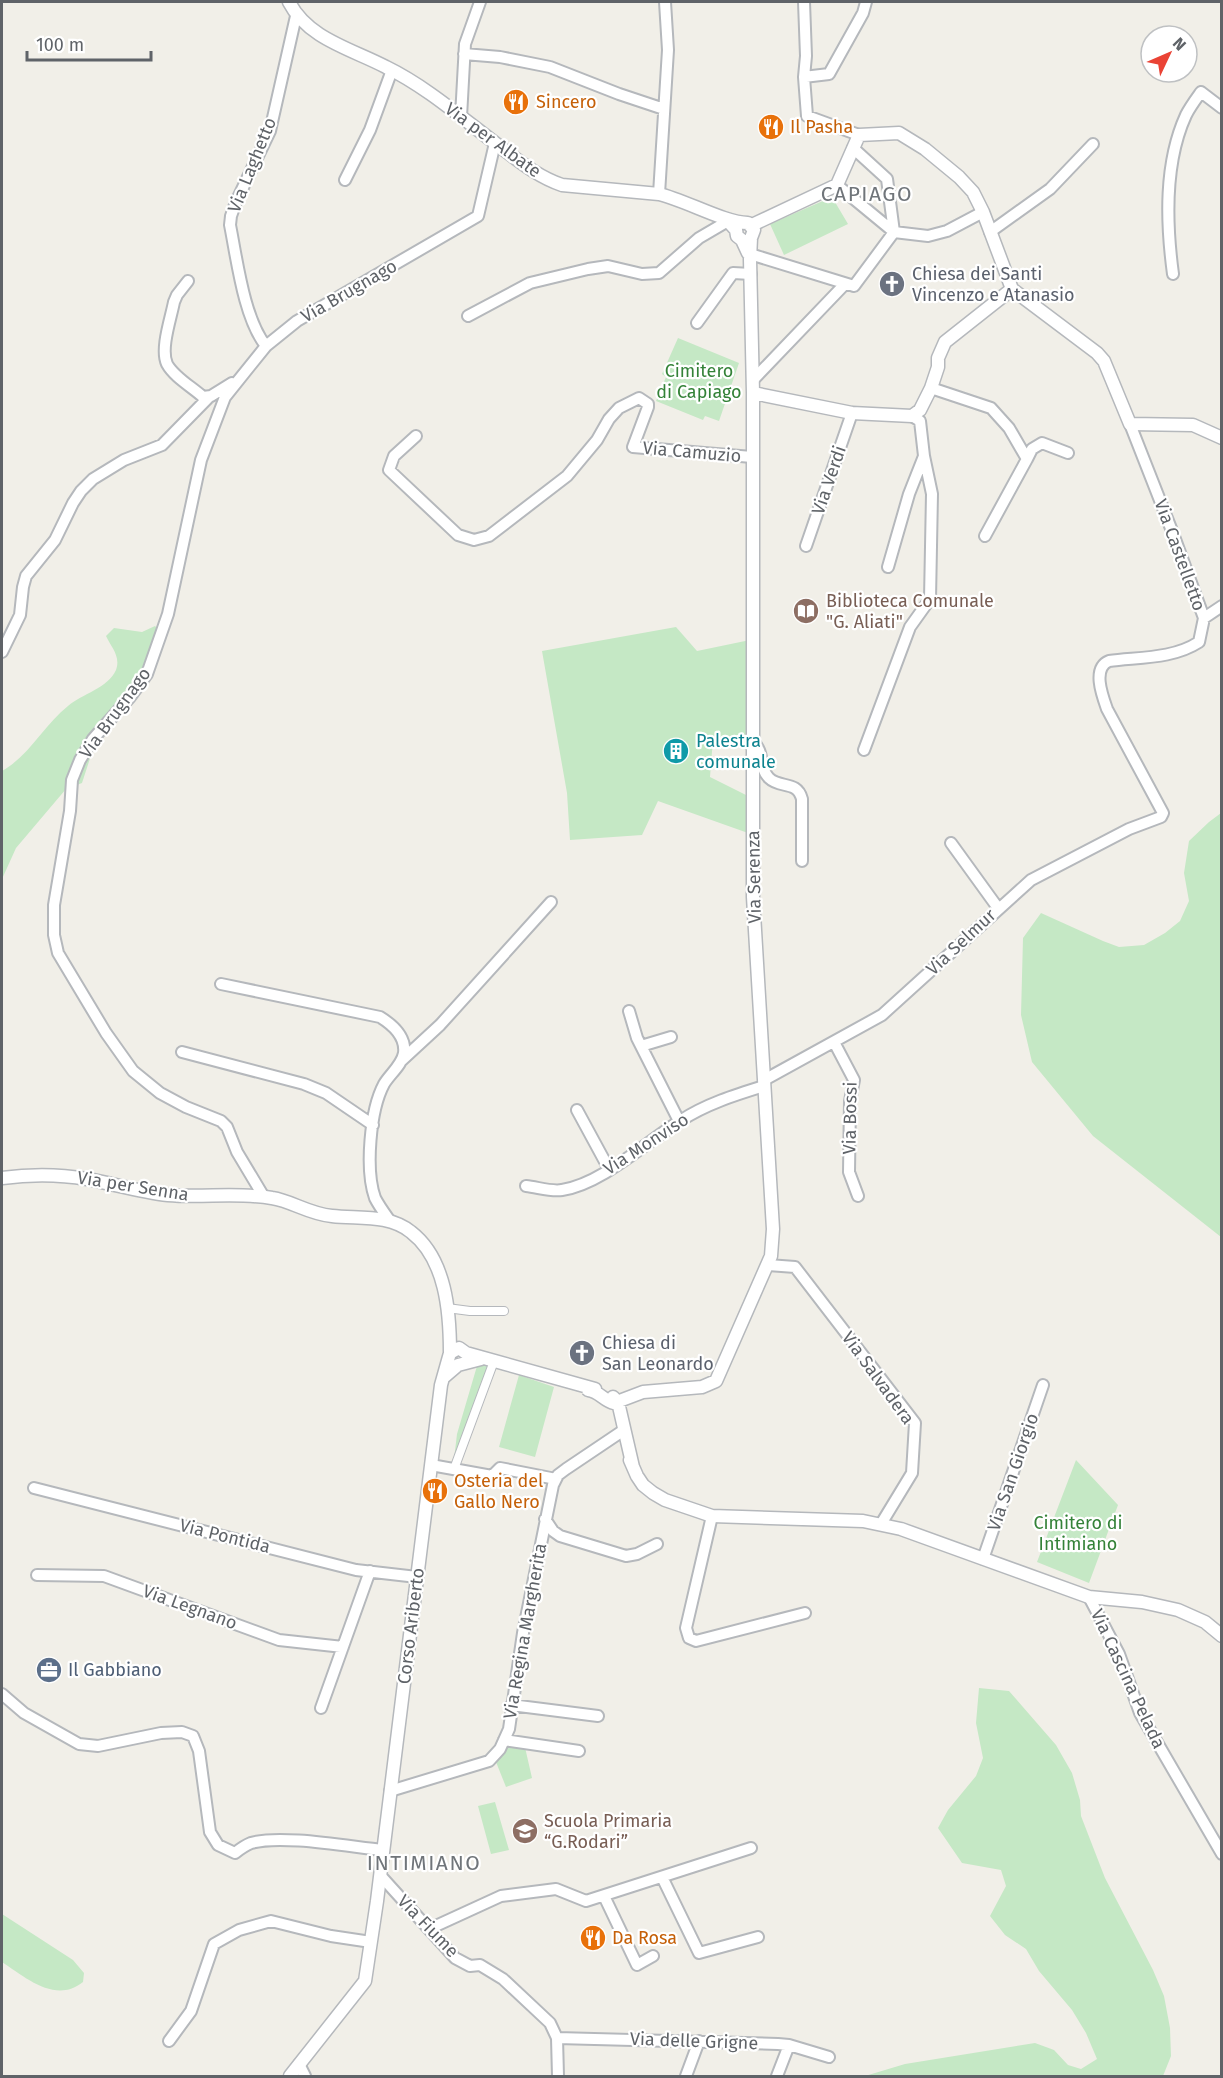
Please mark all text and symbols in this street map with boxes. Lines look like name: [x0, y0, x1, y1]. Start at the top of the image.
scale bar: [27, 24, 152, 62]
north arrow: [1139, 24, 1199, 84]
text: 100 m: [36, 34, 84, 56]
text: N: [1169, 34, 1190, 54]
restaurant icon: Sincero: [501, 87, 531, 117]
place label: Sincero: [536, 91, 596, 113]
street label: Via per Albate: [441, 98, 545, 182]
restaurant icon: Il Pasha: [756, 112, 786, 142]
street label: Via Laghetto: [223, 114, 281, 216]
place label: Il Pasha: [790, 116, 853, 138]
district label: CAPIAGO: [821, 181, 913, 207]
street label: Via Brugnago: [297, 255, 401, 327]
place label: Chiesa dei Santi Vincenzo e Atanasio: [912, 263, 1074, 306]
church icon: Chiesa dei Santi Vincenzo e Atanasio: [877, 269, 907, 299]
park label: Cimitero di Capiago: [656, 360, 742, 403]
street label: Via Camuzio: [642, 437, 742, 467]
street label: Via Verdi: [807, 443, 851, 517]
street label: Via Castelletto: [1150, 496, 1210, 614]
place label: Biblioteca Comunale "G. Aliati": [826, 590, 994, 633]
library icon: Biblioteca Comunale "G. Aliati": [791, 596, 821, 626]
street label: Via Brugnago: [75, 663, 155, 763]
place label: Palestra comunale: [696, 730, 776, 773]
building icon: Palestra comunale: [661, 736, 691, 766]
street label: Via Serenza: [742, 830, 766, 924]
street label: Via Selmur: [922, 904, 1000, 980]
street label: Via Bossi: [838, 1081, 862, 1155]
street label: Via Monviso: [599, 1108, 693, 1180]
street label: Via per Senna: [76, 1166, 190, 1206]
street label: Via Salvadera: [837, 1327, 919, 1429]
place label: Chiesa di San Leonardo: [602, 1332, 714, 1375]
church icon: Chiesa di San Leonardo: [567, 1338, 597, 1368]
street label: Via San Giorgio: [983, 1410, 1043, 1534]
place label: Osteria del Gallo Nero: [454, 1470, 543, 1513]
restaurant icon: Osteria del Gallo Nero: [420, 1476, 450, 1506]
park label: Cimitero di Intimiano: [1033, 1512, 1123, 1555]
street label: Via Pontida: [177, 1514, 273, 1558]
street label: Via Regina Margherita: [499, 1541, 551, 1721]
street label: Corso Ariberto: [393, 1567, 429, 1685]
street label: Via Legnano: [140, 1580, 240, 1634]
street label: Via Cascina Pelada: [1086, 1606, 1170, 1752]
office icon: Il Gabbiano: [34, 1655, 64, 1685]
place label: Il Gabbiano: [68, 1659, 162, 1681]
place label: Scuola Primaria “G.Rodari”: [544, 1810, 672, 1853]
school or university icon: Scuola Primaria “G.Rodari”: [510, 1816, 540, 1846]
district label: INTIMIANO: [367, 1850, 481, 1876]
street label: Via Fiume: [393, 1890, 463, 1962]
restaurant icon: Da Rosa: [578, 1923, 608, 1953]
place label: Da Rosa: [612, 1927, 677, 1949]
street label: Via delle Grigne: [629, 2028, 759, 2054]

